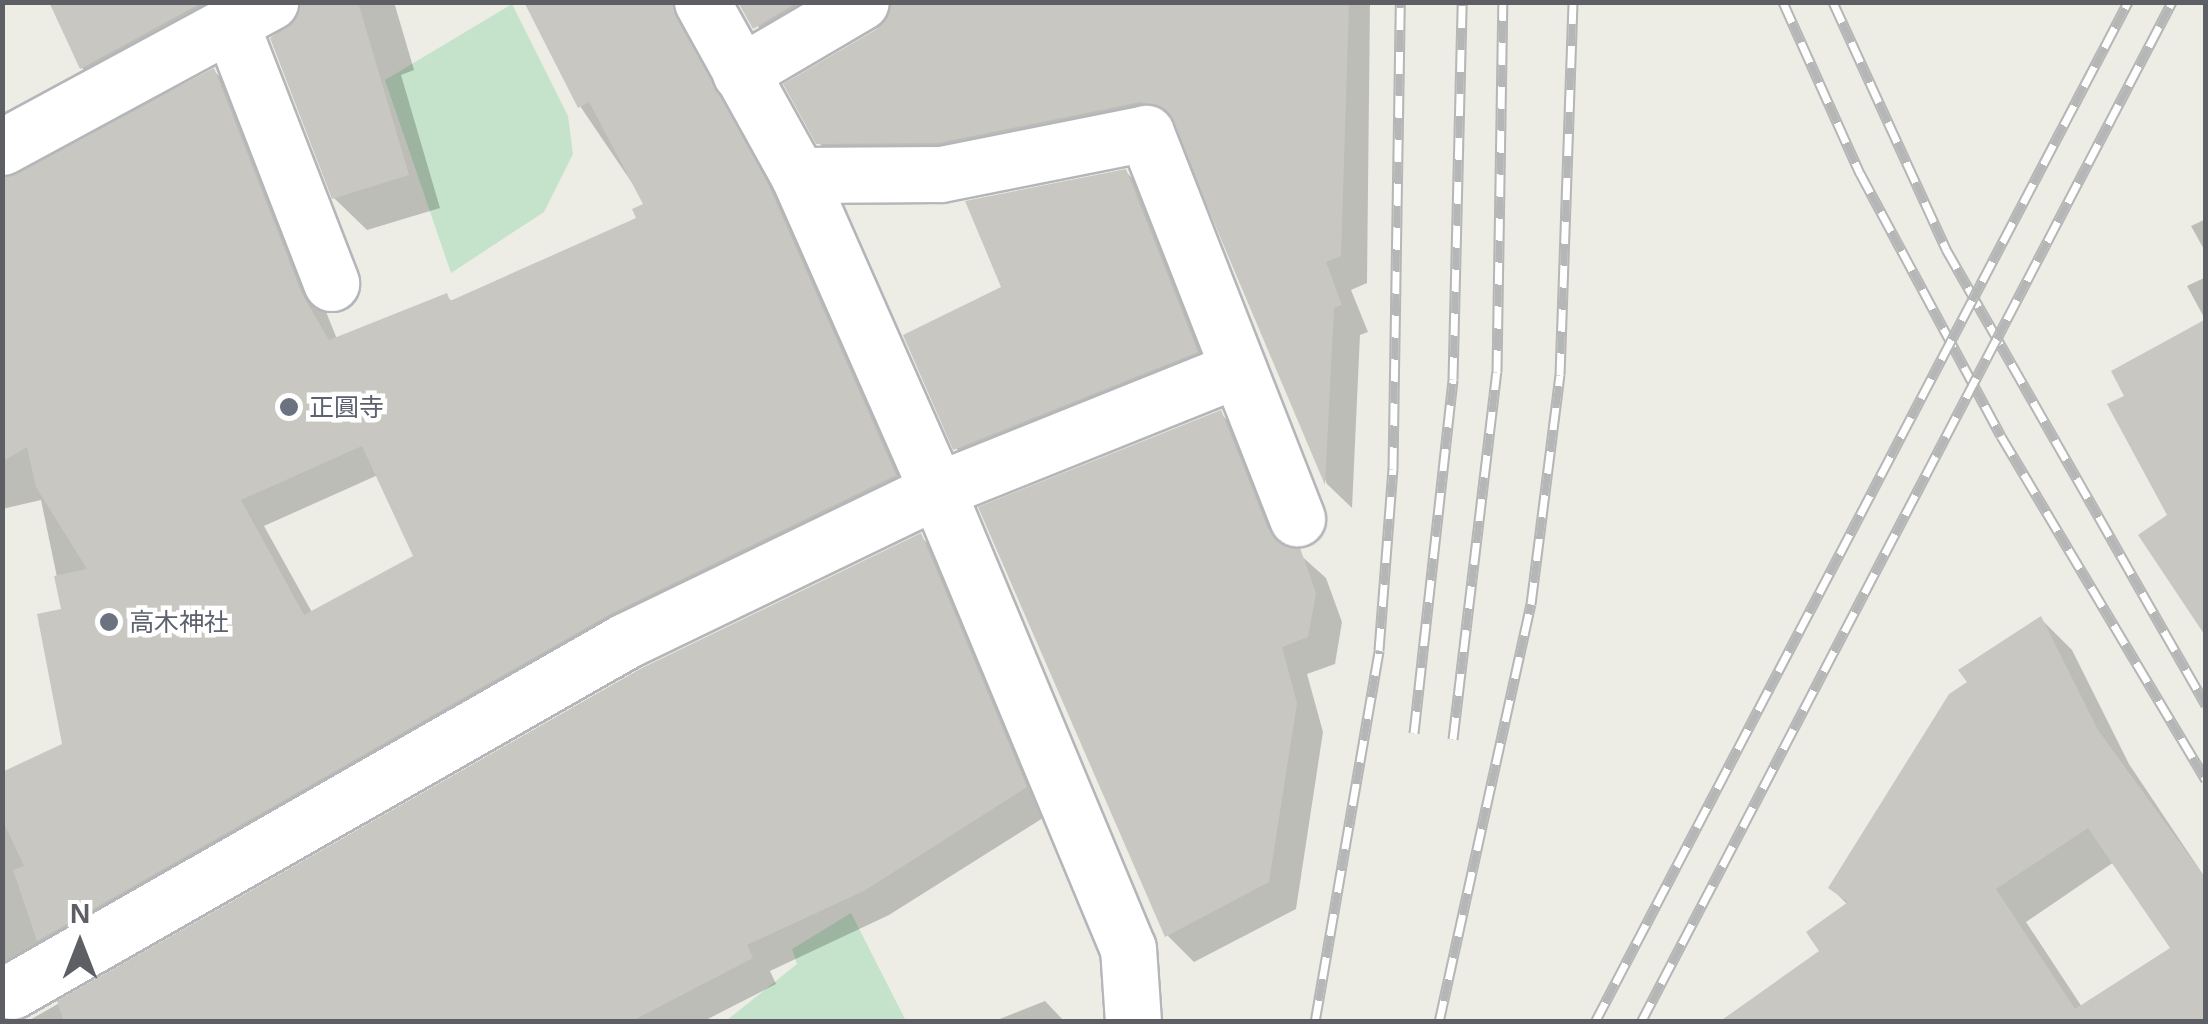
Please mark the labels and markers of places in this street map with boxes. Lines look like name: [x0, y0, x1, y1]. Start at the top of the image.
place label: 正圓寺: [309, 392, 384, 422]
marker: 正圓寺: [278, 396, 300, 418]
place label: 高木神社: [129, 607, 229, 637]
marker: 高木神社: [98, 611, 120, 633]

